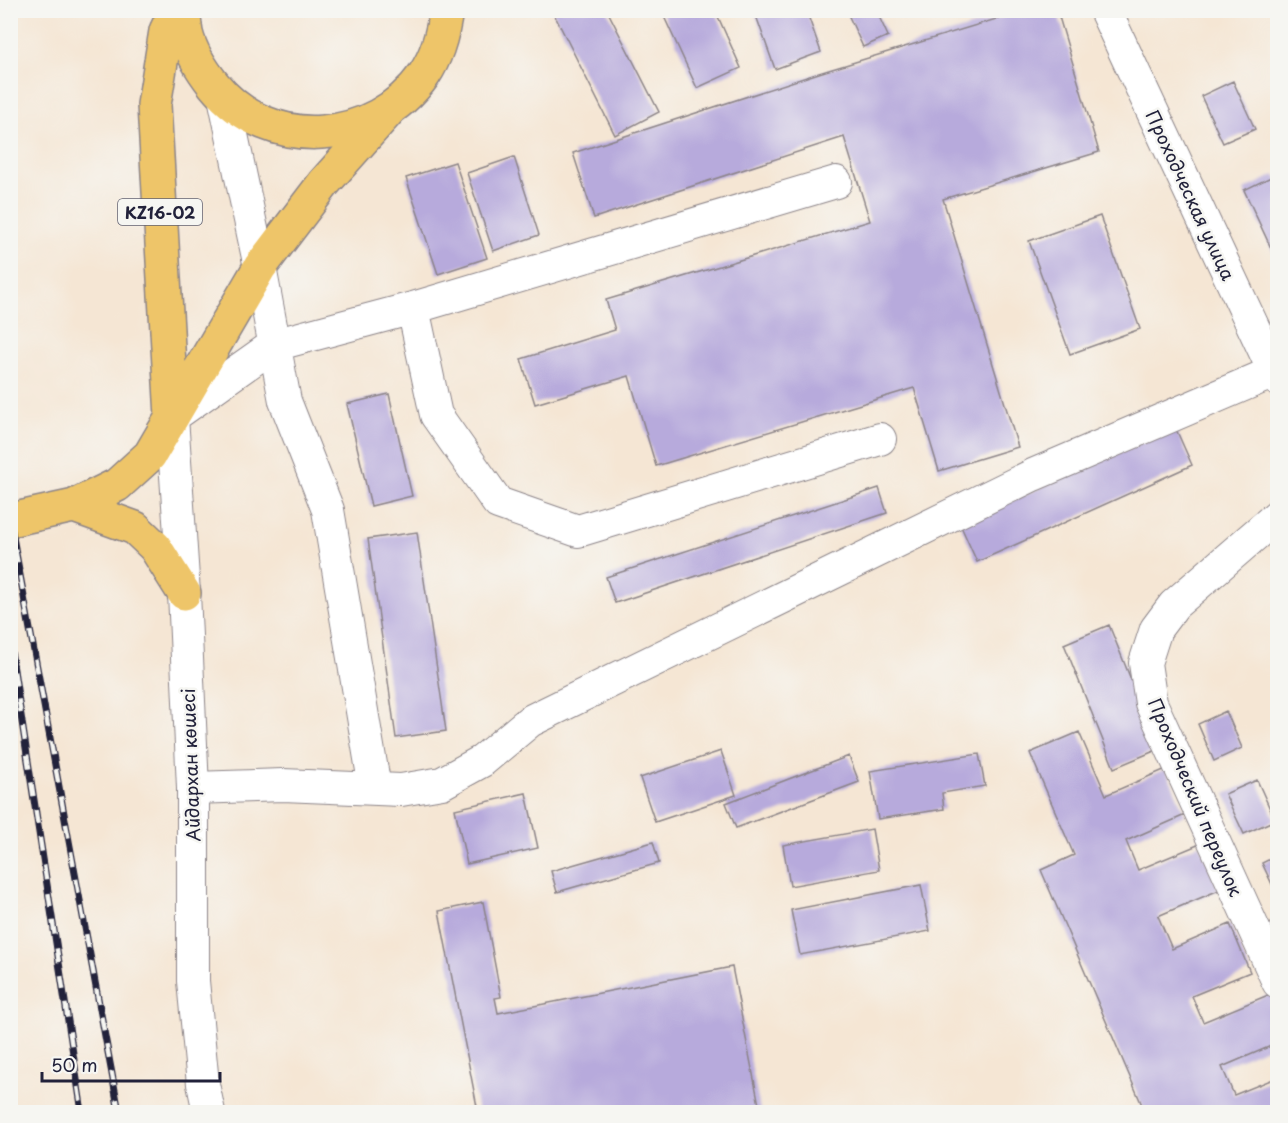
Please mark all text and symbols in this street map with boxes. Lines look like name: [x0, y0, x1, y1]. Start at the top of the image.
street label: Проходческая улица: [1140, 105, 1243, 285]
road number: KZ16-02: [118, 199, 202, 225]
street label: Айдархан көшесі: [174, 688, 206, 842]
street label: Проходческий переулок: [1142, 694, 1250, 901]
scale bar: [42, 1045, 220, 1083]
text: 50 m: [51, 1051, 98, 1078]

